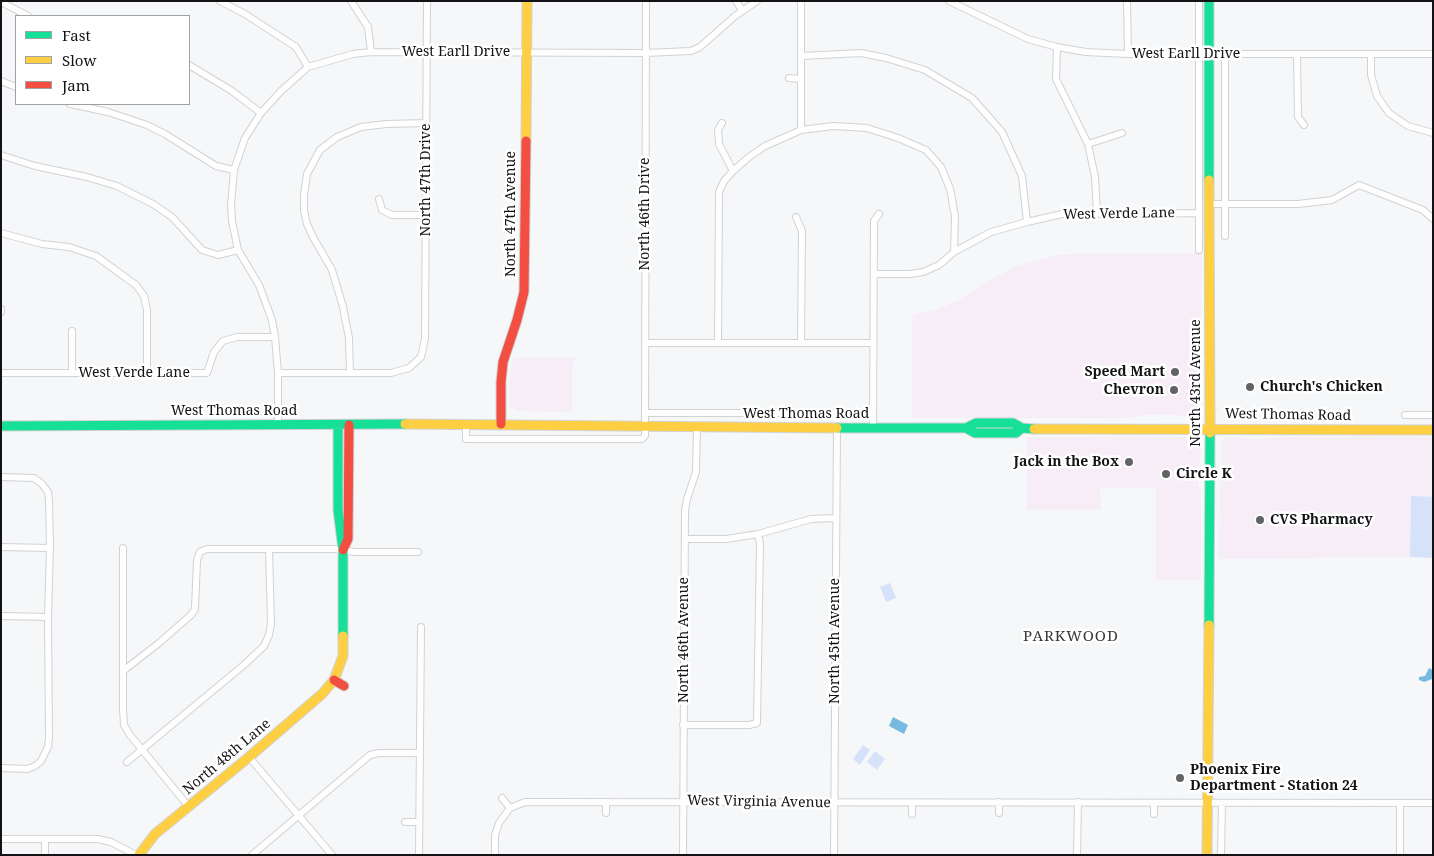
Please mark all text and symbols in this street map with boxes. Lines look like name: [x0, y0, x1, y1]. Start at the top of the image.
legend: [15, 15, 190, 105]
text: Fast: [62, 25, 91, 45]
street label: West Earll Drive: [402, 44, 510, 60]
street label: West Earll Drive: [1132, 46, 1240, 62]
text: Slow: [62, 50, 96, 70]
text: Jam: [62, 75, 90, 95]
street label: North 47th Drive: [418, 124, 434, 236]
street label: North 47th Avenue: [503, 151, 519, 277]
street label: North 46th Drive: [637, 158, 653, 270]
street label: West Verde Lane: [1063, 205, 1175, 223]
street label: North 43rd Avenue: [1188, 319, 1204, 447]
place label: Speed Mart: [1084, 364, 1165, 380]
street label: West Verde Lane: [78, 365, 190, 381]
marker: Speed Mart: [1169, 366, 1181, 378]
place label: Church's Chicken: [1260, 379, 1383, 395]
marker: Church's Chicken: [1244, 381, 1256, 393]
place label: Chevron: [1104, 382, 1164, 398]
marker: Chevron: [1168, 384, 1180, 396]
street label: West Thomas Road: [171, 403, 297, 419]
street label: West Thomas Road: [1225, 405, 1351, 425]
street label: West Thomas Road: [743, 406, 869, 422]
place label: Jack in the Box: [1014, 454, 1119, 470]
marker: Jack in the Box: [1123, 456, 1135, 468]
place label: Circle K: [1176, 466, 1232, 482]
marker: Circle K: [1160, 468, 1172, 480]
place label: CVS Pharmacy: [1270, 512, 1373, 528]
marker: CVS Pharmacy: [1254, 514, 1266, 526]
street label: North 46th Avenue: [676, 577, 692, 703]
street label: North 45th Avenue: [827, 578, 843, 704]
district label: PARKWOOD: [1022, 628, 1120, 646]
street label: North 48th Lane: [180, 716, 274, 798]
place label: Phoenix Fire Department - Station 24: [1190, 762, 1358, 794]
marker: Phoenix Fire Department - Station 24: [1174, 772, 1186, 784]
street label: West Virginia Avenue: [687, 792, 831, 812]

